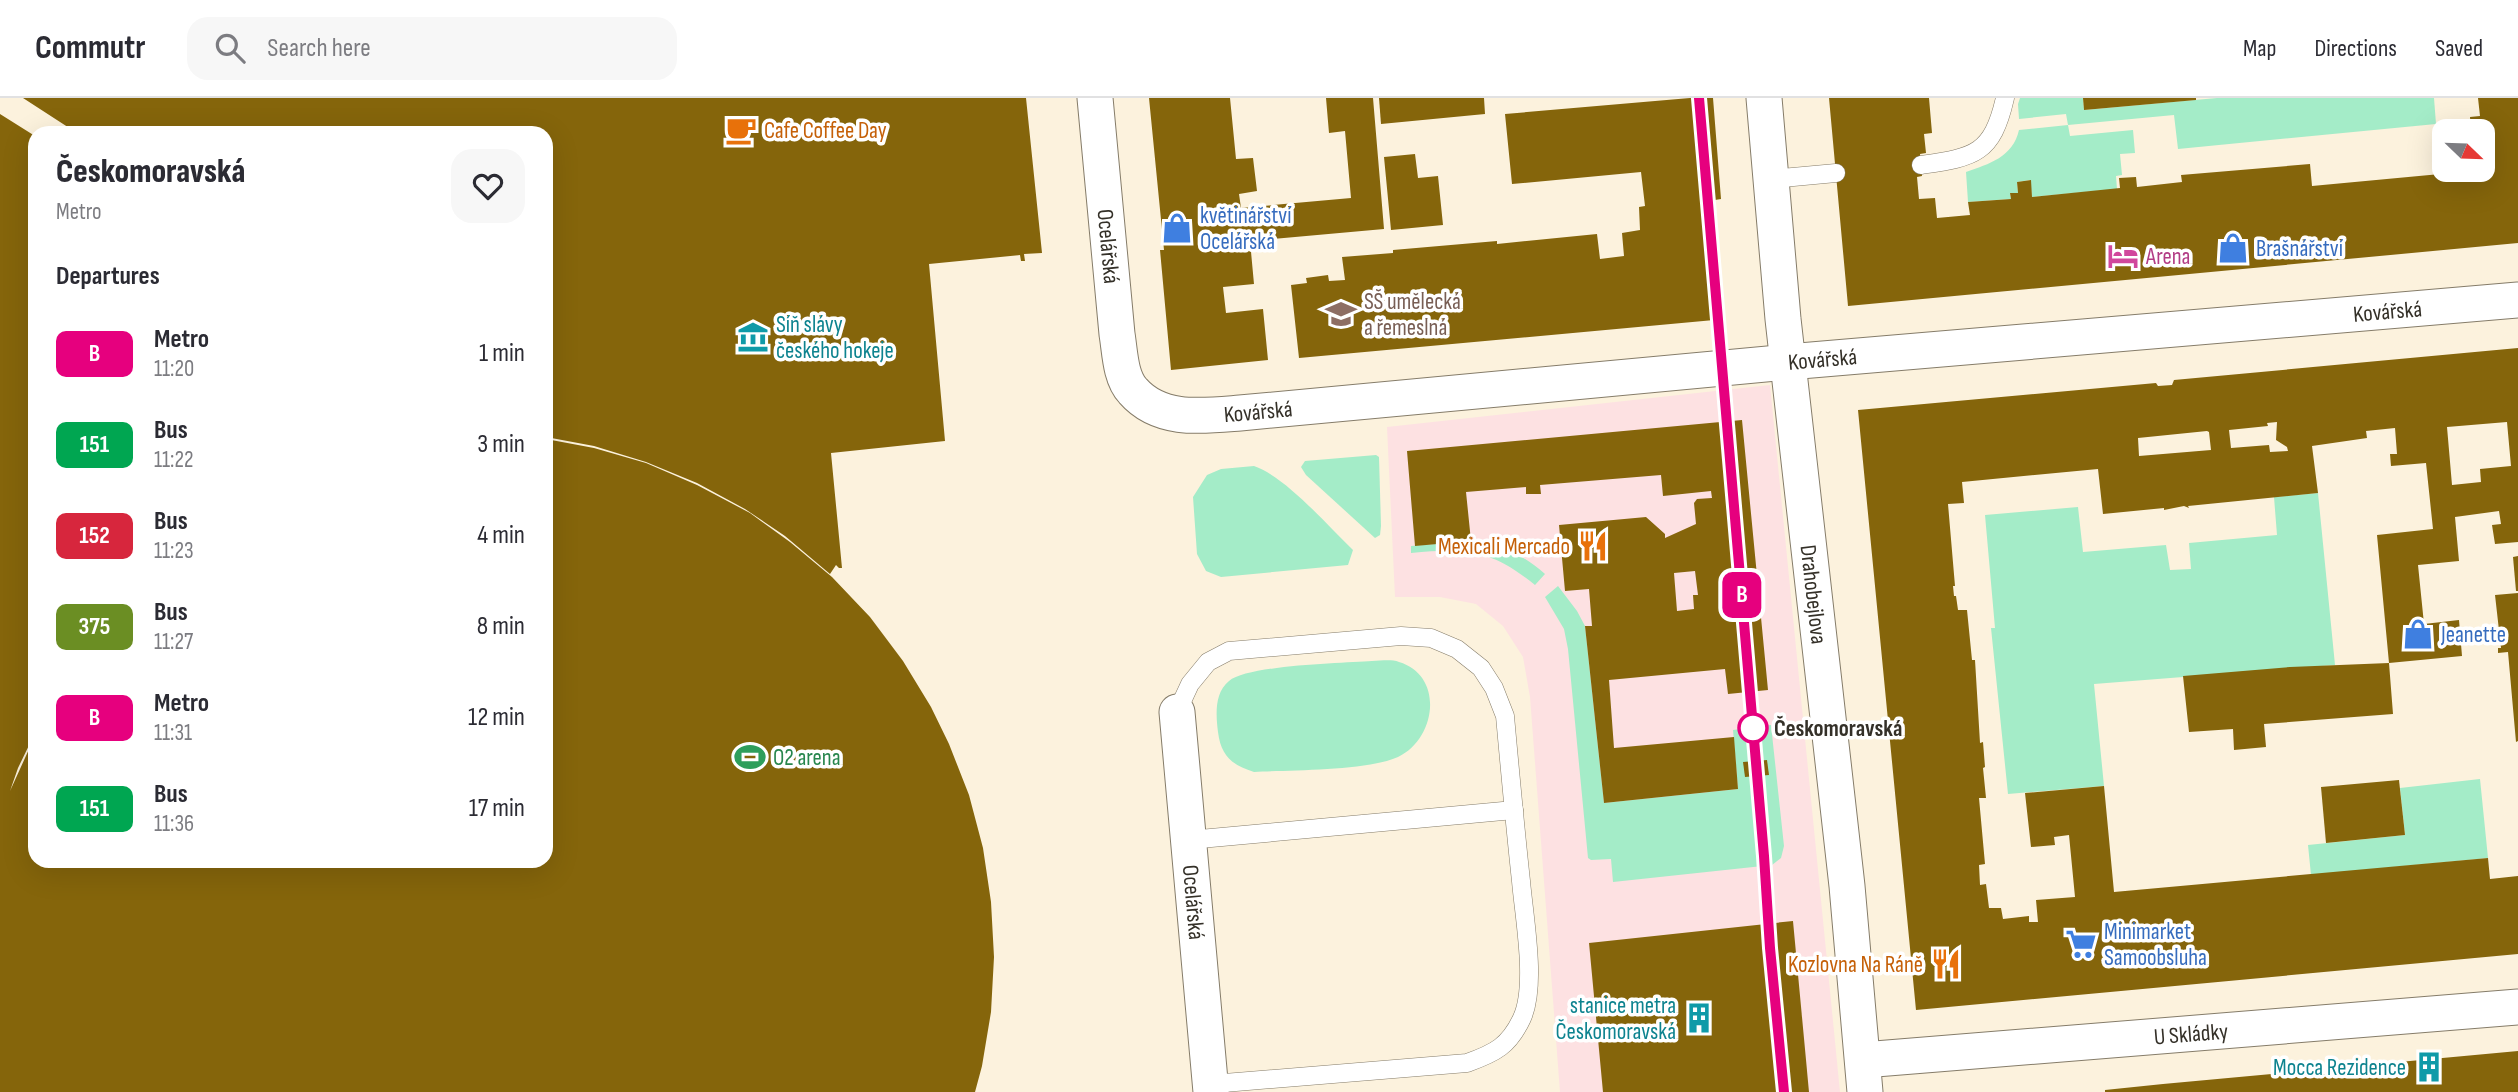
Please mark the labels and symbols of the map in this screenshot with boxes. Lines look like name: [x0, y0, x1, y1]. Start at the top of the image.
cafe icon: Cafe Coffee Day: [724, 113, 758, 147]
place label: Cafe Coffee Day: [764, 117, 887, 145]
north arrow: [2432, 119, 2496, 182]
place label: květinářství Ocelářská: [1200, 202, 1292, 256]
street label: Ocelářská: [1090, 208, 1125, 285]
shop icon: květinářství Ocelářská: [1160, 211, 1194, 245]
shop icon: Brašnářství: [2216, 231, 2250, 265]
place label: Brašnářství: [2256, 235, 2344, 263]
hotel icon: Arena: [2106, 239, 2140, 273]
place label: Arena: [2145, 243, 2190, 271]
place label: SŠ umělecká a řemeslná: [1364, 288, 1461, 342]
street label: Kovářská: [2352, 295, 2423, 329]
school or university icon: SŠ umělecká a řemeslná: [1324, 297, 1358, 331]
place label: Síň slávy českého hokeje: [776, 311, 894, 365]
museum icon: Síň slávy českého hokeje: [736, 320, 770, 354]
street label: Kovářská: [1787, 343, 1858, 377]
street label: Kovářská: [1223, 395, 1294, 429]
restaurant icon: Mexicali Mercado: [1576, 529, 1610, 563]
place label: Mexicali Mercado: [1438, 533, 1570, 561]
street label: Drahobejlova: [1794, 543, 1833, 646]
line badge: B: [1719, 572, 1765, 618]
shop icon: Jeanette: [2401, 617, 2435, 651]
place label: Jeanette: [2440, 621, 2506, 649]
marker: Českomoravská: [1738, 713, 1768, 743]
place label: Českomoravská: [1774, 715, 1902, 743]
sports icon: O2 arena: [733, 740, 767, 774]
place label: O2 arena: [773, 744, 841, 772]
street label: Ocelářská: [1176, 864, 1210, 941]
place label: Minimarket Samoobsluha: [2104, 918, 2207, 972]
supermarket icon: Minimarket Samoobsluha: [2064, 927, 2098, 961]
restaurant icon: Kozlovna Na Ráně: [1929, 947, 1963, 981]
place label: Kozlovna Na Ráně: [1788, 951, 1923, 979]
place label: stanice metra Českomoravská: [1556, 992, 1676, 1046]
building icon: stanice metra Českomoravská: [1682, 1001, 1716, 1035]
street label: U Skládky: [2153, 1018, 2229, 1051]
building icon: Mocca Rezidence: [2412, 1050, 2446, 1084]
place label: Mocca Rezidence: [2273, 1054, 2406, 1082]

